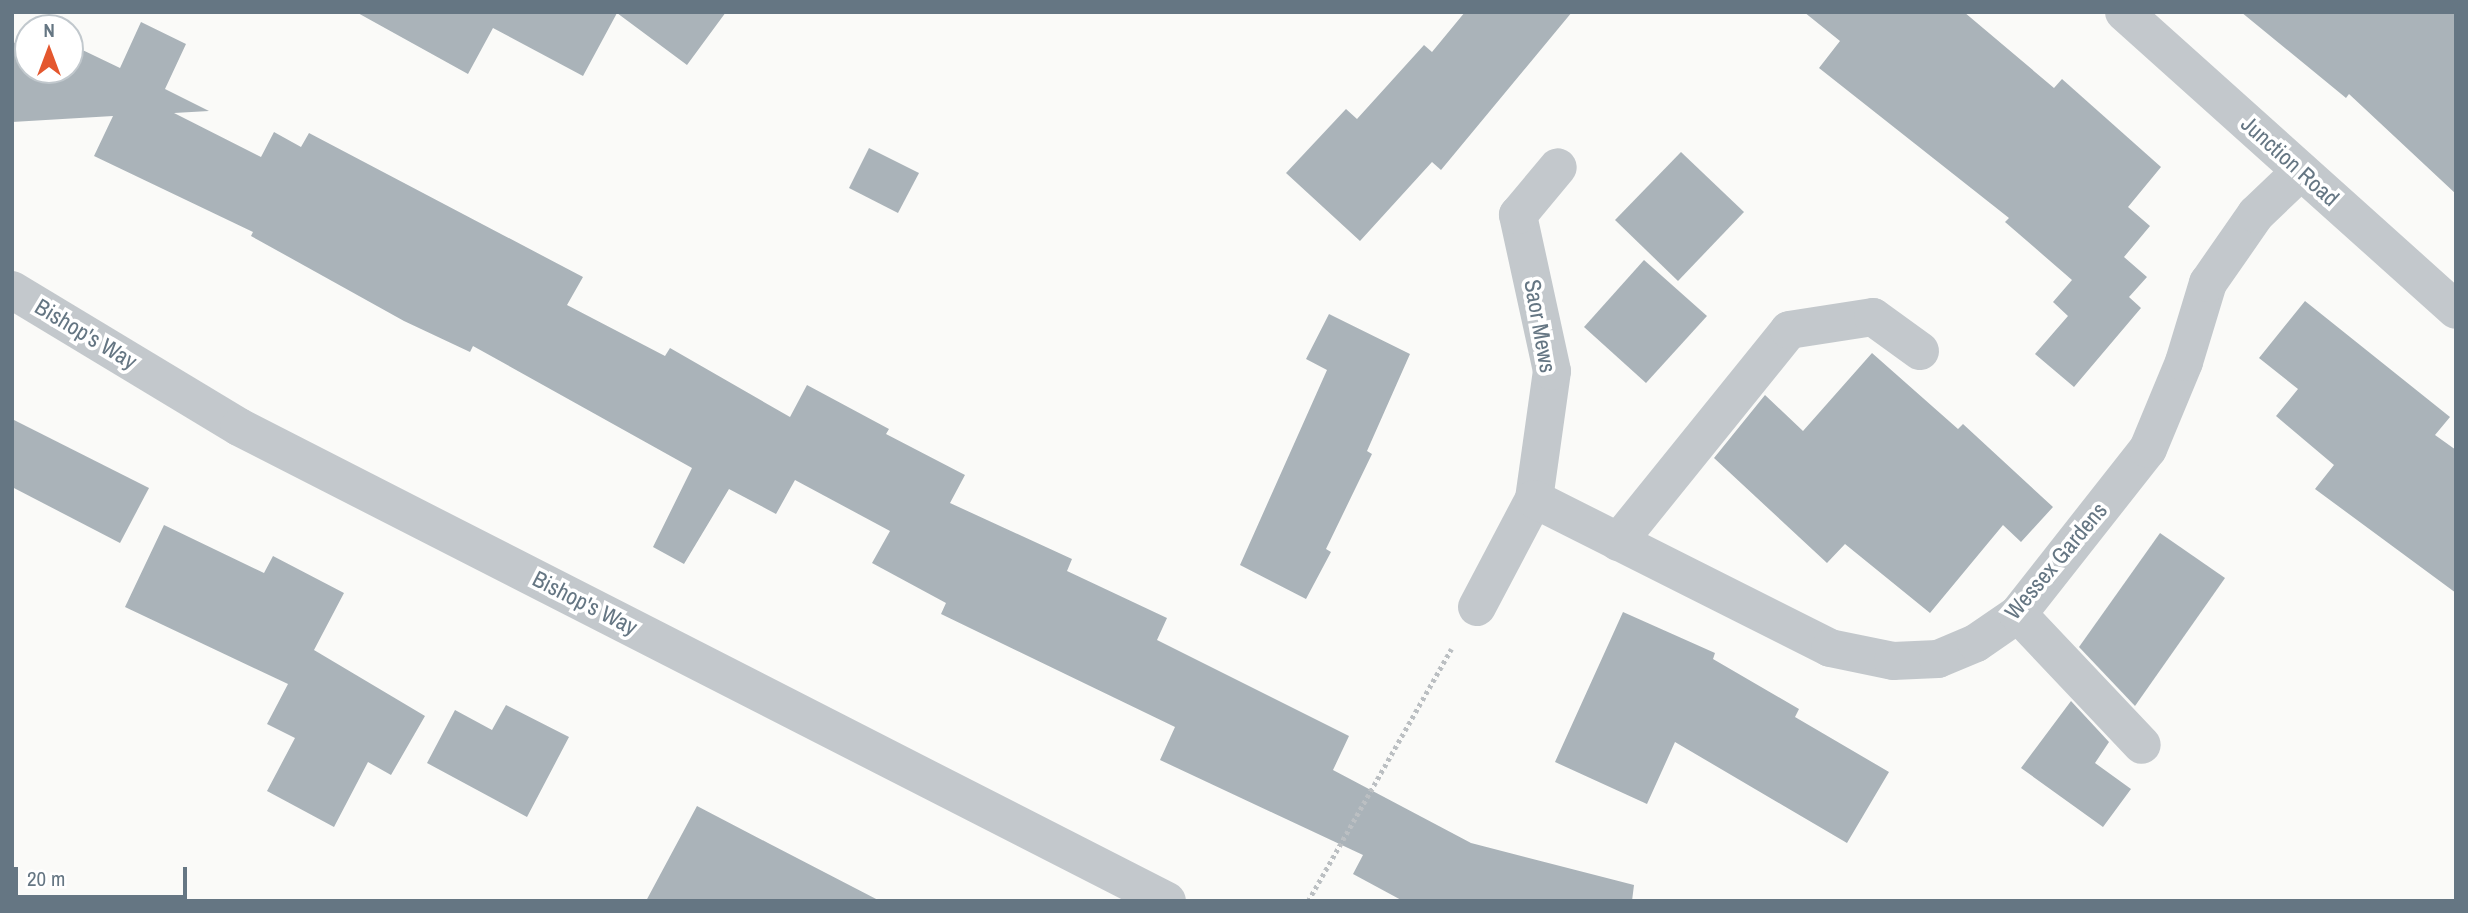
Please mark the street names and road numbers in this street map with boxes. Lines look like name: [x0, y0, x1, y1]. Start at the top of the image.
street label: Junction Road: [2236, 110, 2344, 212]
street label: Saor Mews: [1518, 277, 1562, 375]
street label: Bishop's Way: [30, 293, 142, 375]
street label: Wessex Gardens: [1999, 497, 2113, 625]
street label: Bishop's Way: [528, 565, 642, 641]

